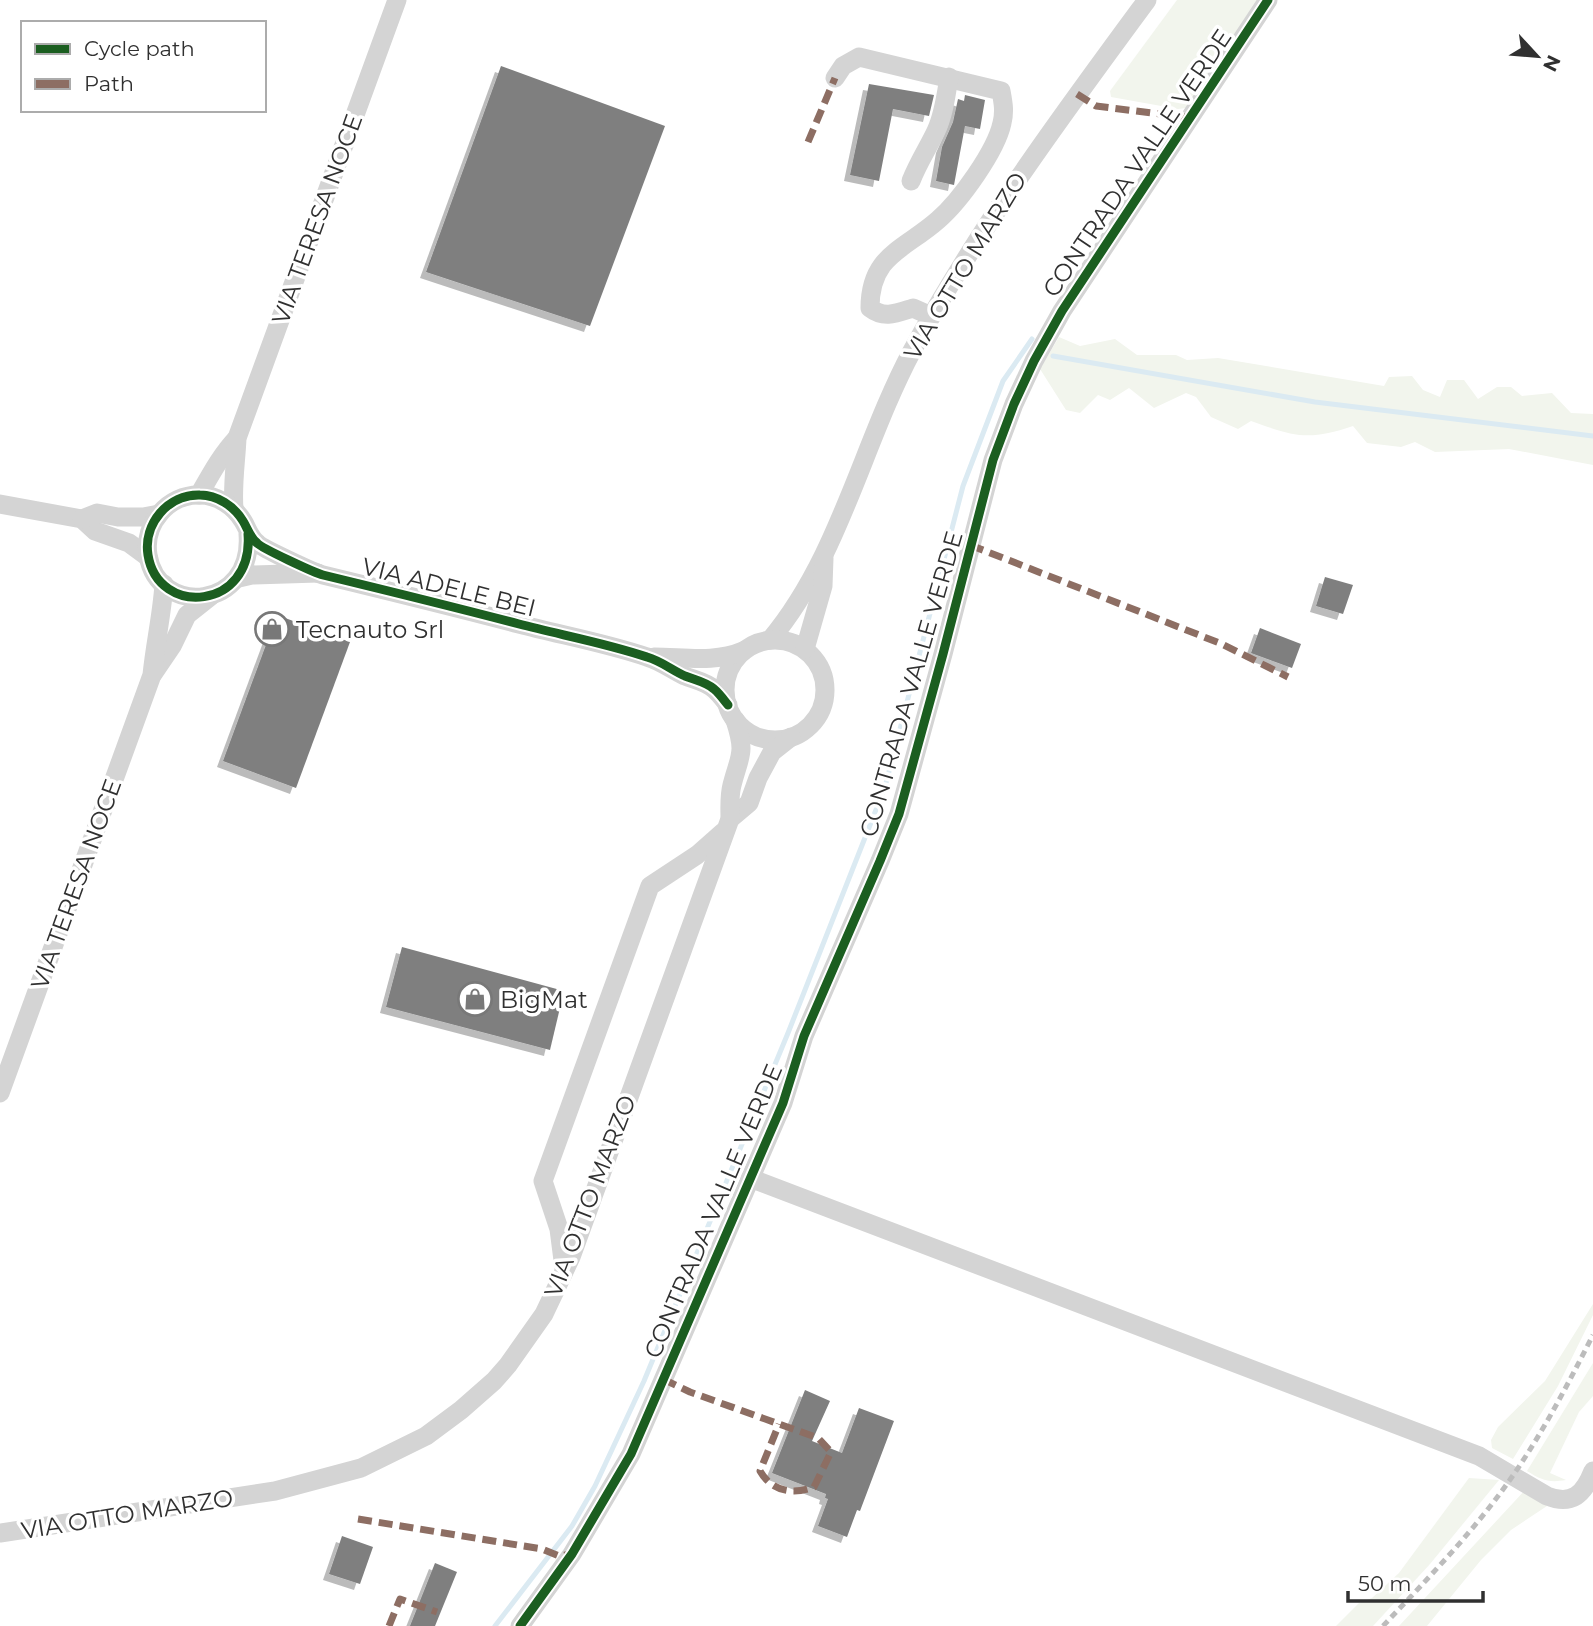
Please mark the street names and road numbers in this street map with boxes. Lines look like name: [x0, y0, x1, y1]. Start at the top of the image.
street label: CONTRADA VALLE VERDE: [1036, 24, 1238, 302]
street label: VIA TERESA NOCE: [266, 110, 368, 328]
street label: VIA OTTO MARZO: [897, 167, 1033, 365]
street label: CONTRADA VALLE VERDE: [853, 528, 969, 840]
street label: VIA ADELE BEI: [359, 551, 539, 623]
street label: VIA TERESA NOCE: [25, 775, 127, 993]
street label: CONTRADA VALLE VERDE: [638, 1060, 788, 1362]
street label: VIA OTTO MARZO: [538, 1091, 642, 1301]
street label: VIA OTTO MARZO: [19, 1483, 235, 1545]

